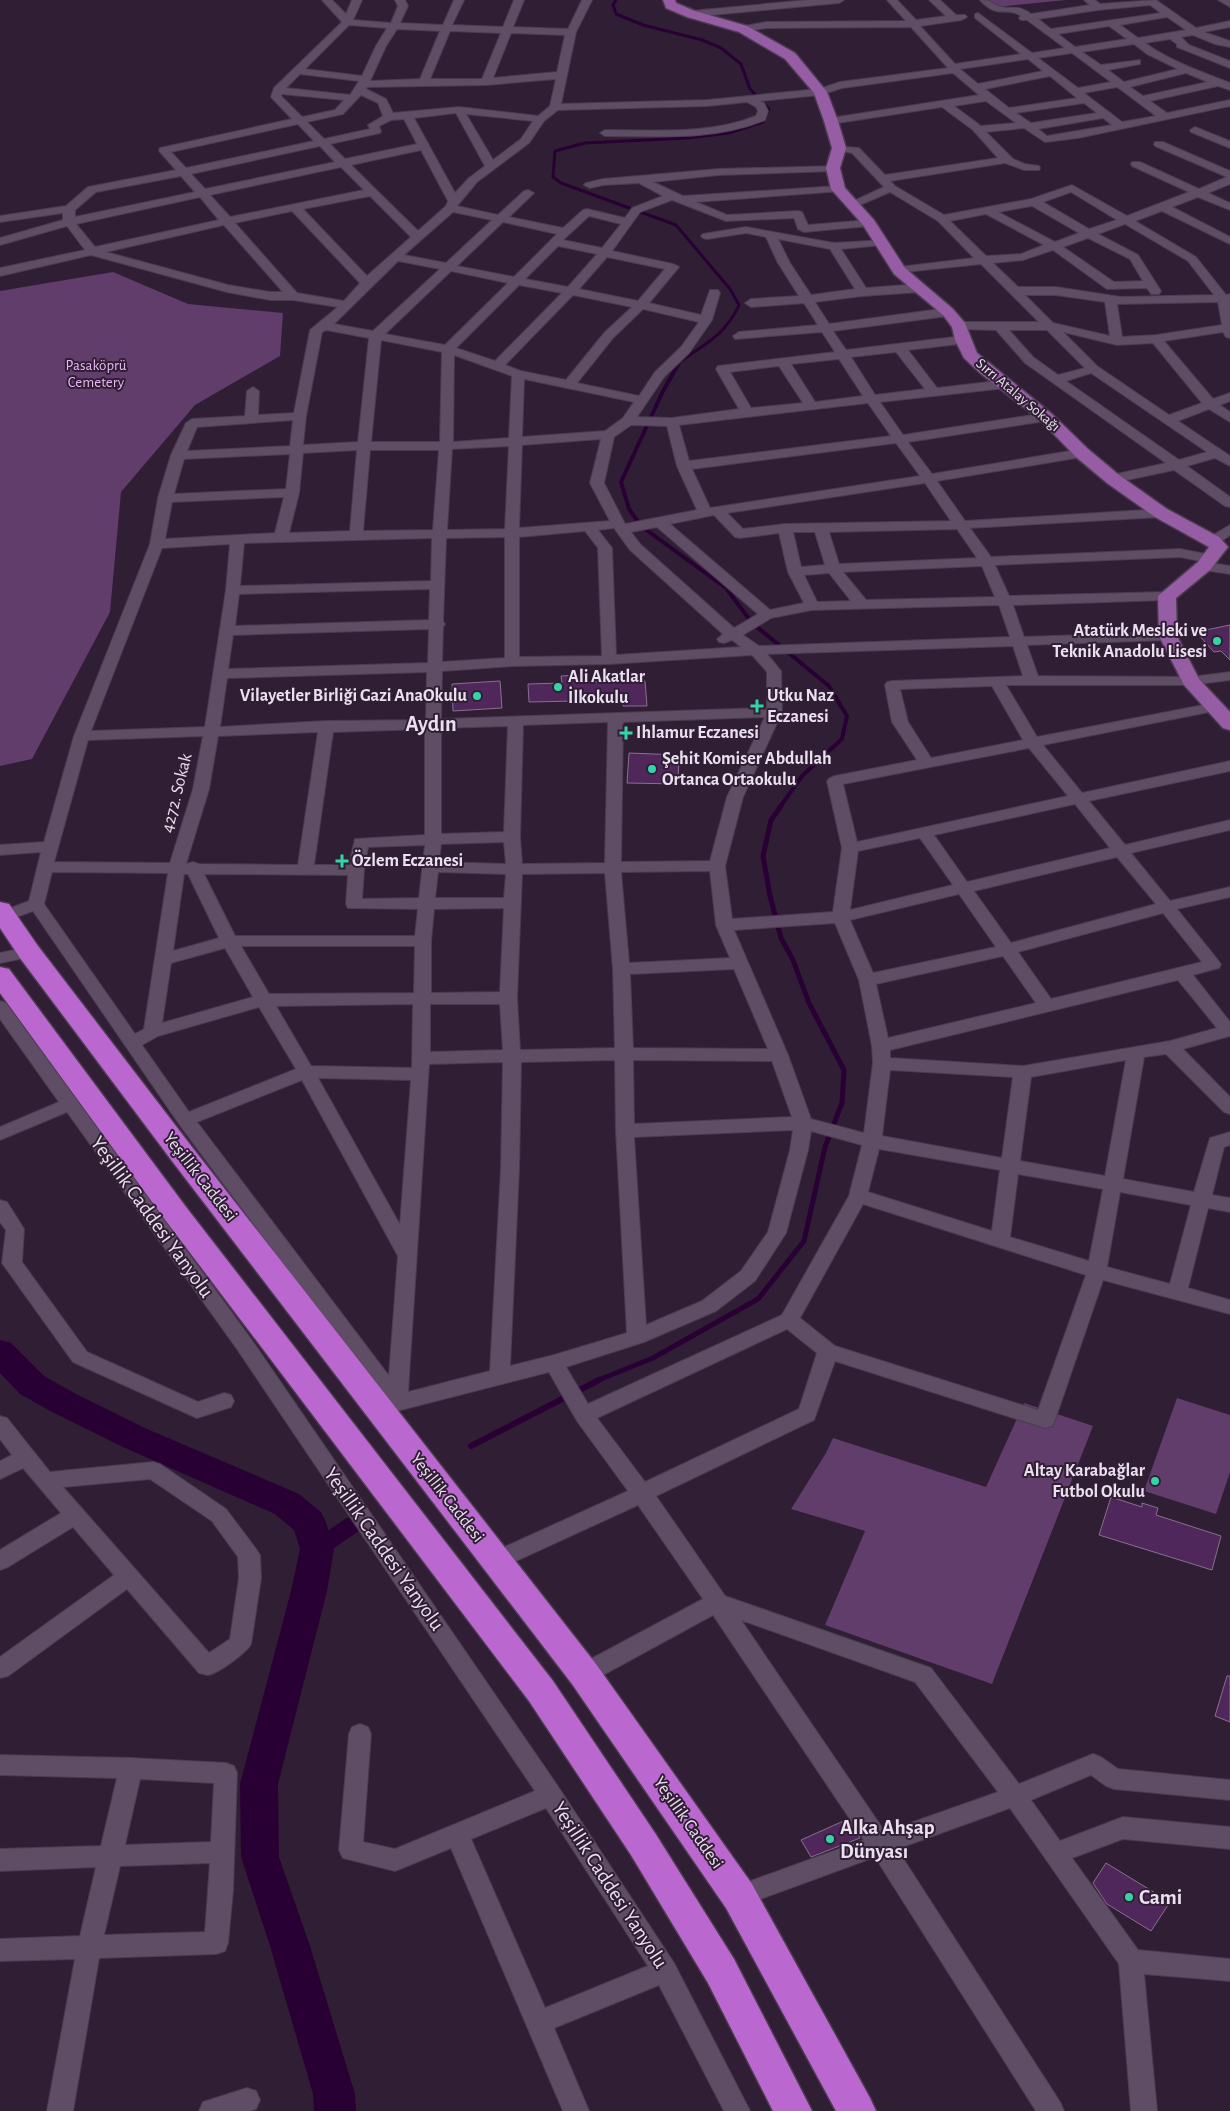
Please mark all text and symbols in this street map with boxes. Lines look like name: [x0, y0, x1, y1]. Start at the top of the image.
street label: Sırrı Atalay Sokağı: [973, 356, 1063, 434]
park label: Pasaköprü Cemetery: [66, 358, 127, 390]
place label: Atatürk Mesleki ve Teknik Anadolu Lisesi: [1052, 622, 1207, 661]
marker: Atatürk Mesleki ve Teknik Anadolu Lisesi: [1211, 635, 1223, 647]
place label: Ali Akatlar İlkokulu: [568, 668, 646, 707]
marker: Ali Akatlar İlkokulu: [552, 681, 564, 693]
place label: Vilayetler Birliği Gazi AnaOkulu: [240, 687, 468, 705]
place label: Utku Naz Eczanesi: [767, 687, 834, 726]
marker: Vilayetler Birliği Gazi AnaOkulu: [471, 690, 483, 702]
marker: Utku Naz Eczanesi: [751, 700, 763, 712]
district label: Aydın: [405, 713, 457, 736]
place label: Ihlamur Eczanesi: [636, 724, 759, 742]
marker: Ihlamur Eczanesi: [620, 727, 632, 739]
place label: Şehit Komiser Abdullah Ortanca Ortaokulu: [662, 750, 832, 789]
street label: 4272. Sokak: [158, 751, 196, 834]
marker: Şehit Komiser Abdullah Ortanca Ortaokulu: [646, 763, 658, 775]
place label: Özlem Eczanesi: [352, 849, 463, 870]
marker: Özlem Eczanesi: [336, 855, 348, 867]
street label: Yeşillik Caddesi: [160, 1129, 240, 1225]
street label: Yeşillik Caddesi Yanyolu: [87, 1132, 218, 1302]
street label: Yeşillik Caddesi: [407, 1450, 487, 1546]
place label: Altay Karabağlar Futbol Okulu: [1024, 1462, 1146, 1501]
street label: Yeşillik Caddesi Yanyolu: [320, 1464, 448, 1635]
marker: Altay Karabağlar Futbol Okulu: [1149, 1475, 1161, 1487]
street label: Yeşillik Caddesi: [650, 1774, 726, 1872]
street label: Yeşillik Caddesi Yanyolu: [548, 1798, 672, 1972]
place label: Alka Ahşap Dünyası: [840, 1817, 935, 1862]
marker: Alka Ahşap Dünyası: [824, 1833, 836, 1845]
place label: Cami: [1139, 1887, 1182, 1908]
marker: Cami: [1123, 1891, 1135, 1903]

